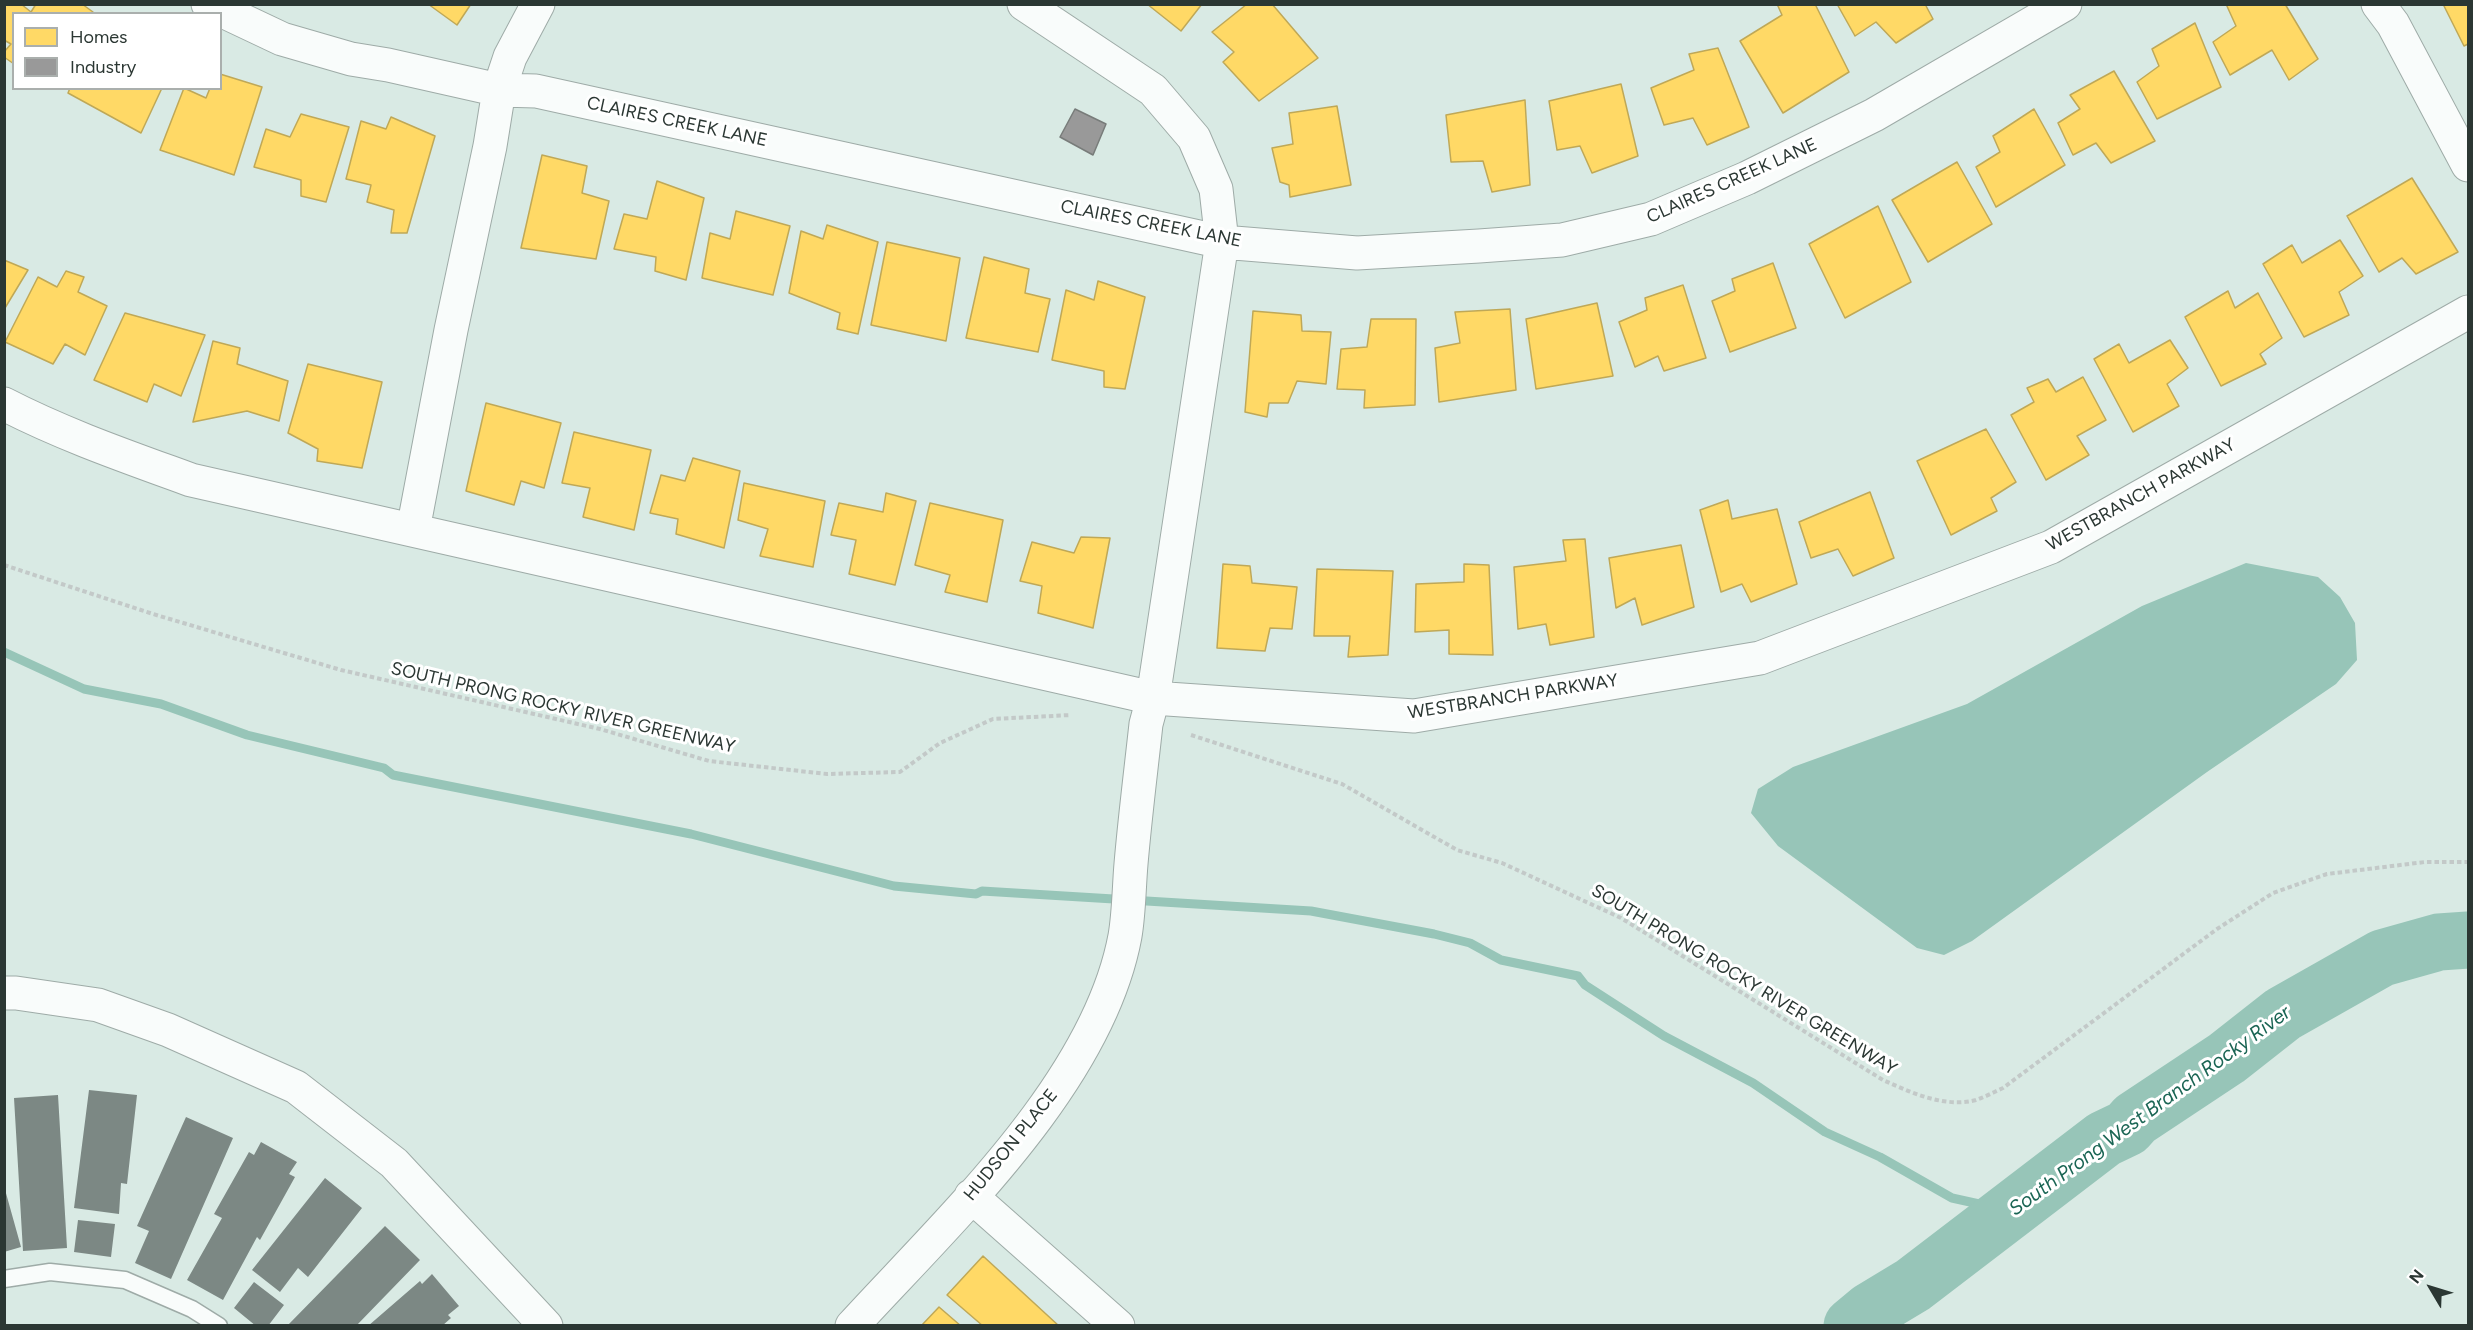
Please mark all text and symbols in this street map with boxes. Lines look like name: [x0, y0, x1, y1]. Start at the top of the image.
legend: [12, 12, 222, 90]
text: Homes: [70, 26, 128, 48]
text: Industry: [70, 56, 136, 78]
street label: CLAIRES CREEK LANE: [585, 92, 769, 152]
street label: CLAIRES CREEK LANE: [1644, 134, 1820, 228]
street label: CLAIRES CREEK LANE: [1059, 196, 1243, 252]
street label: WESTBRANCH PARKWAY: [2043, 434, 2239, 556]
street label: SOUTH PRONG ROCKY RIVER GREENWAY: [389, 658, 737, 758]
street label: WESTBRANCH PARKWAY: [1406, 670, 1620, 724]
street label: SOUTH PRONG ROCKY RIVER GREENWAY: [1587, 880, 1901, 1080]
water label: South Prong West Branch Rocky River: [2005, 1001, 2295, 1221]
street label: HUDSON PLACE: [959, 1085, 1063, 1205]
north arrow: [2401, 1258, 2461, 1318]
text: N: [2405, 1266, 2428, 1287]

